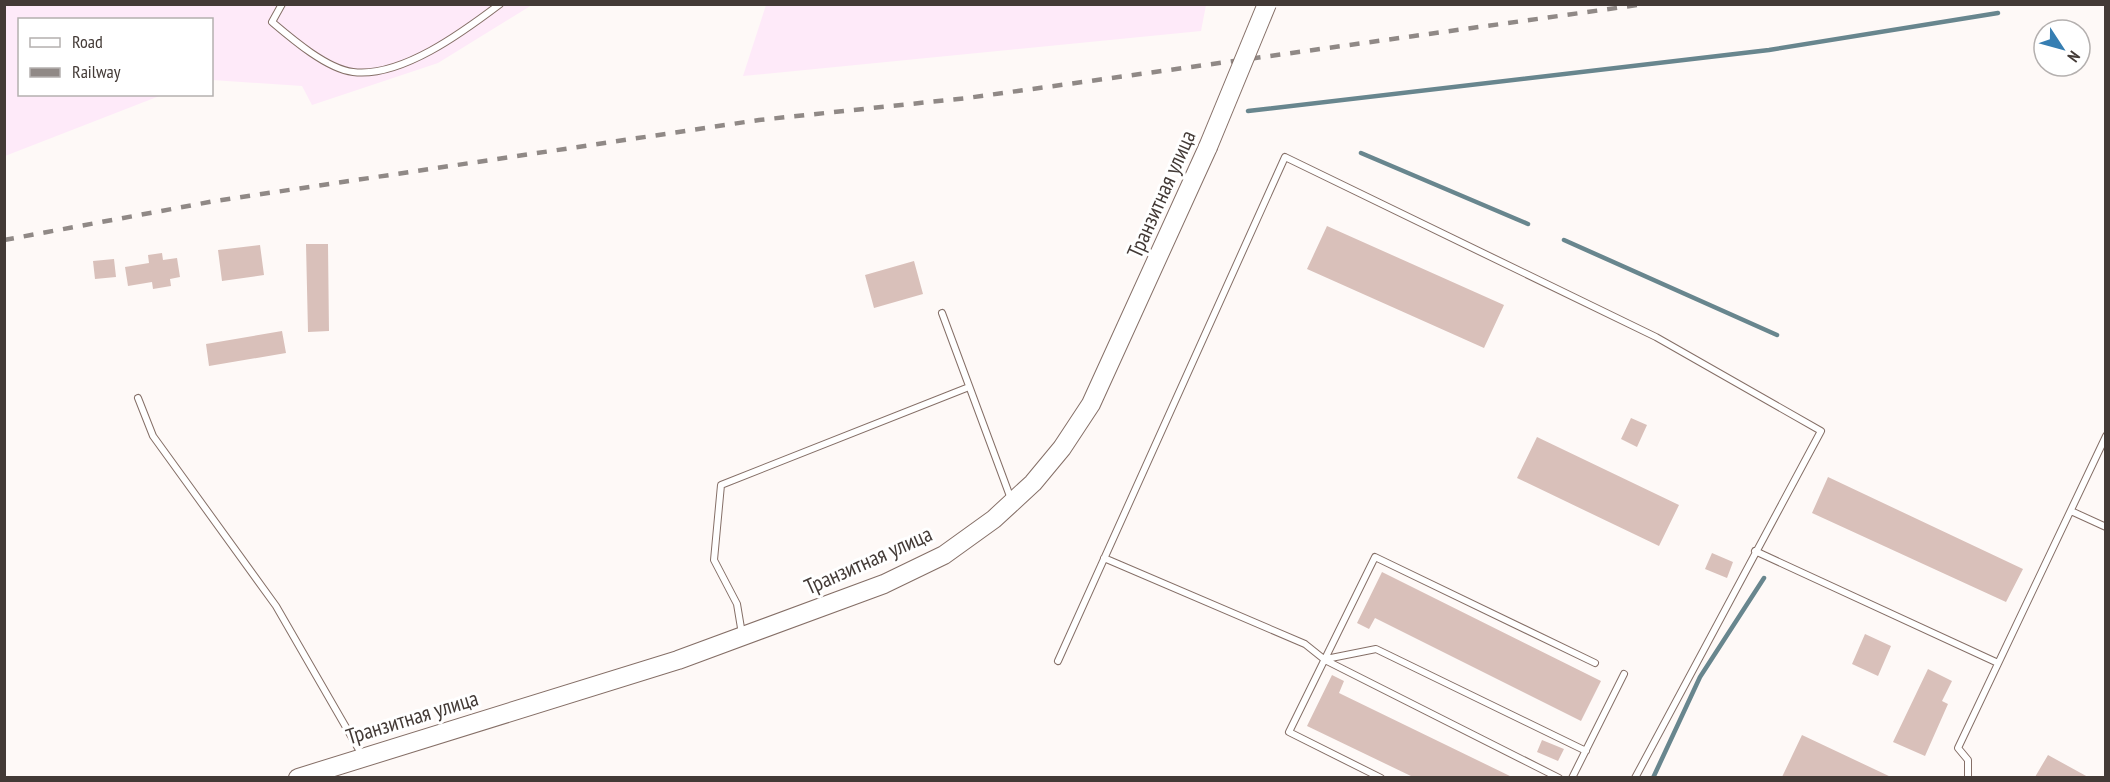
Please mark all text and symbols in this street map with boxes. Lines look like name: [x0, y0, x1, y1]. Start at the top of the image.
legend: [18, 18, 213, 96]
north arrow: [2032, 18, 2092, 78]
text: Road: [72, 30, 103, 53]
text: N: [2064, 47, 2085, 66]
text: Railway: [72, 60, 121, 83]
street label: Транзитная улица: [1120, 126, 1202, 262]
street label: Транзитная улица: [800, 519, 936, 601]
street label: Транзитная улица: [343, 684, 481, 750]

